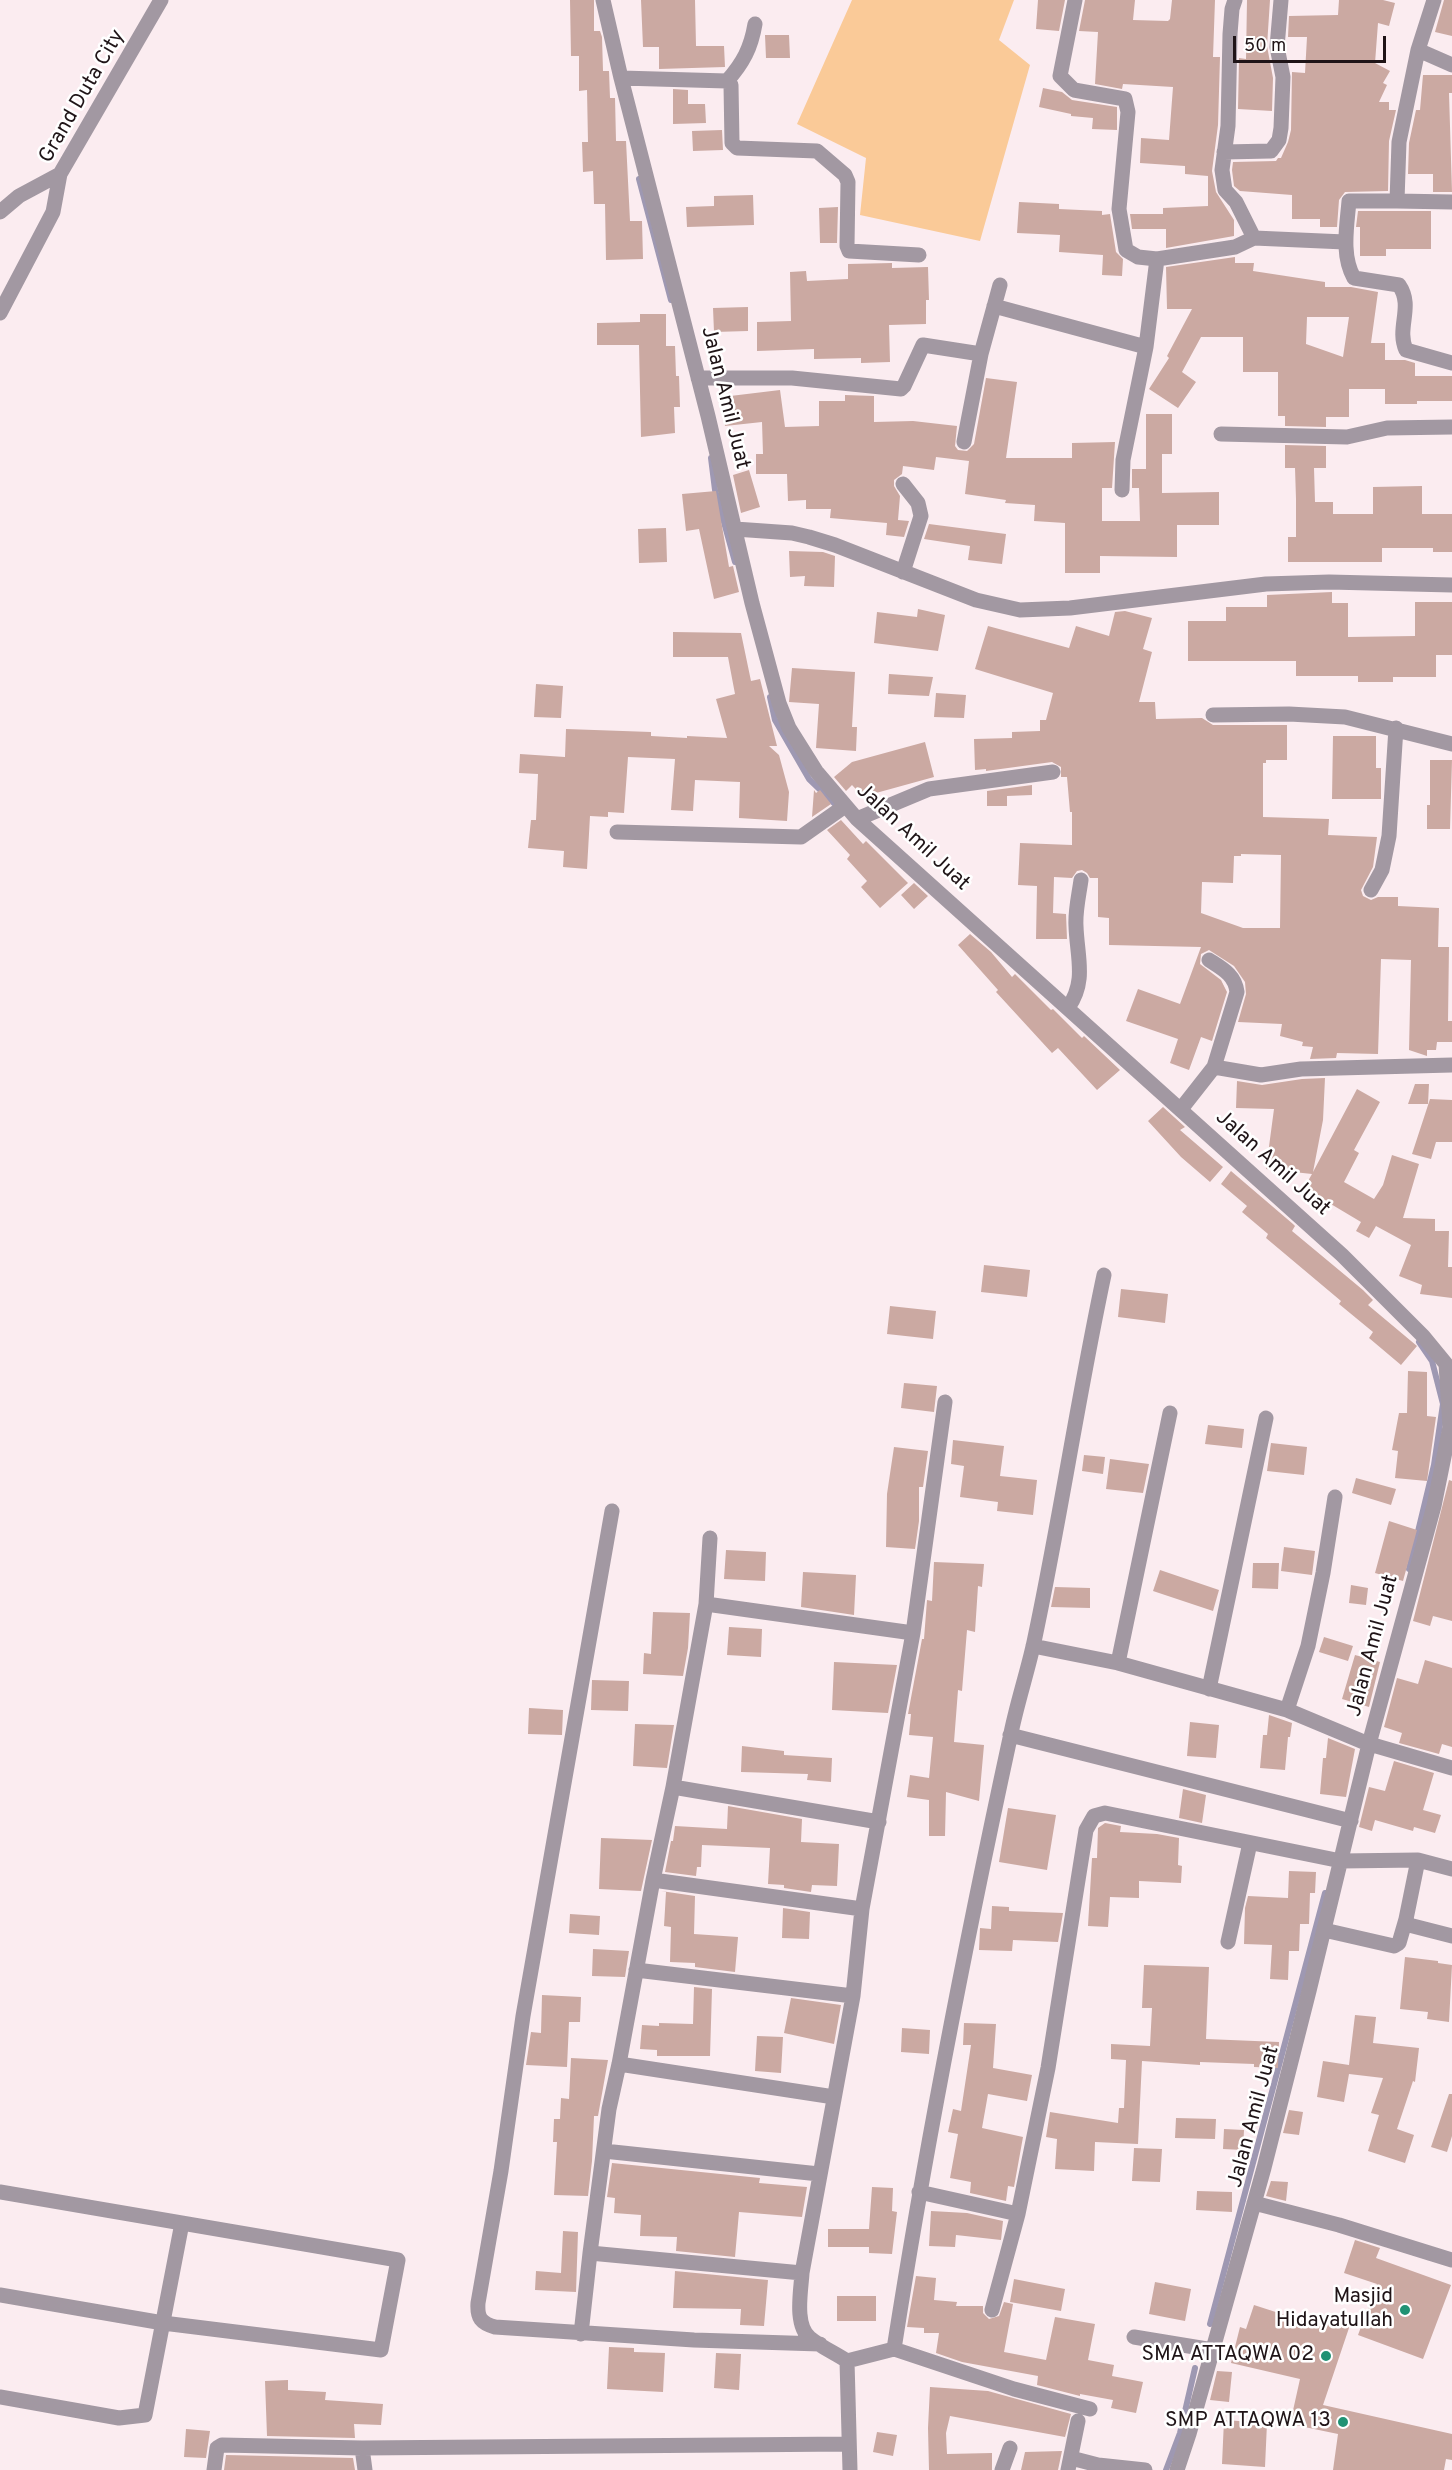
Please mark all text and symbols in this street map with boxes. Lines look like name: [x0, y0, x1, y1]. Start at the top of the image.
scale bar: [1236, 24, 1389, 62]
street label: Grand Duta City: [35, 26, 131, 168]
text: 50 m: [1244, 35, 1286, 58]
street label: Jalan Amil Juat: [694, 324, 754, 472]
street label: Jalan Amil Juat: [850, 779, 974, 897]
street label: Jalan Amil Juat: [1209, 1106, 1335, 1222]
street label: Jalan Amil Juat: [1343, 1572, 1405, 1720]
street label: Jalan Amil Juat: [1224, 2043, 1286, 2191]
place label: Masjid Hidayatullah: [1276, 2285, 1393, 2335]
marker: Masjid Hidayatullah: [1398, 2303, 1412, 2317]
place label: SMA ATTAQWA 02: [1141, 2343, 1314, 2369]
marker: SMA ATTAQWA 02: [1319, 2349, 1333, 2363]
place label: SMP ATTAQWA 13: [1165, 2409, 1331, 2435]
marker: SMP ATTAQWA 13: [1336, 2415, 1350, 2429]

